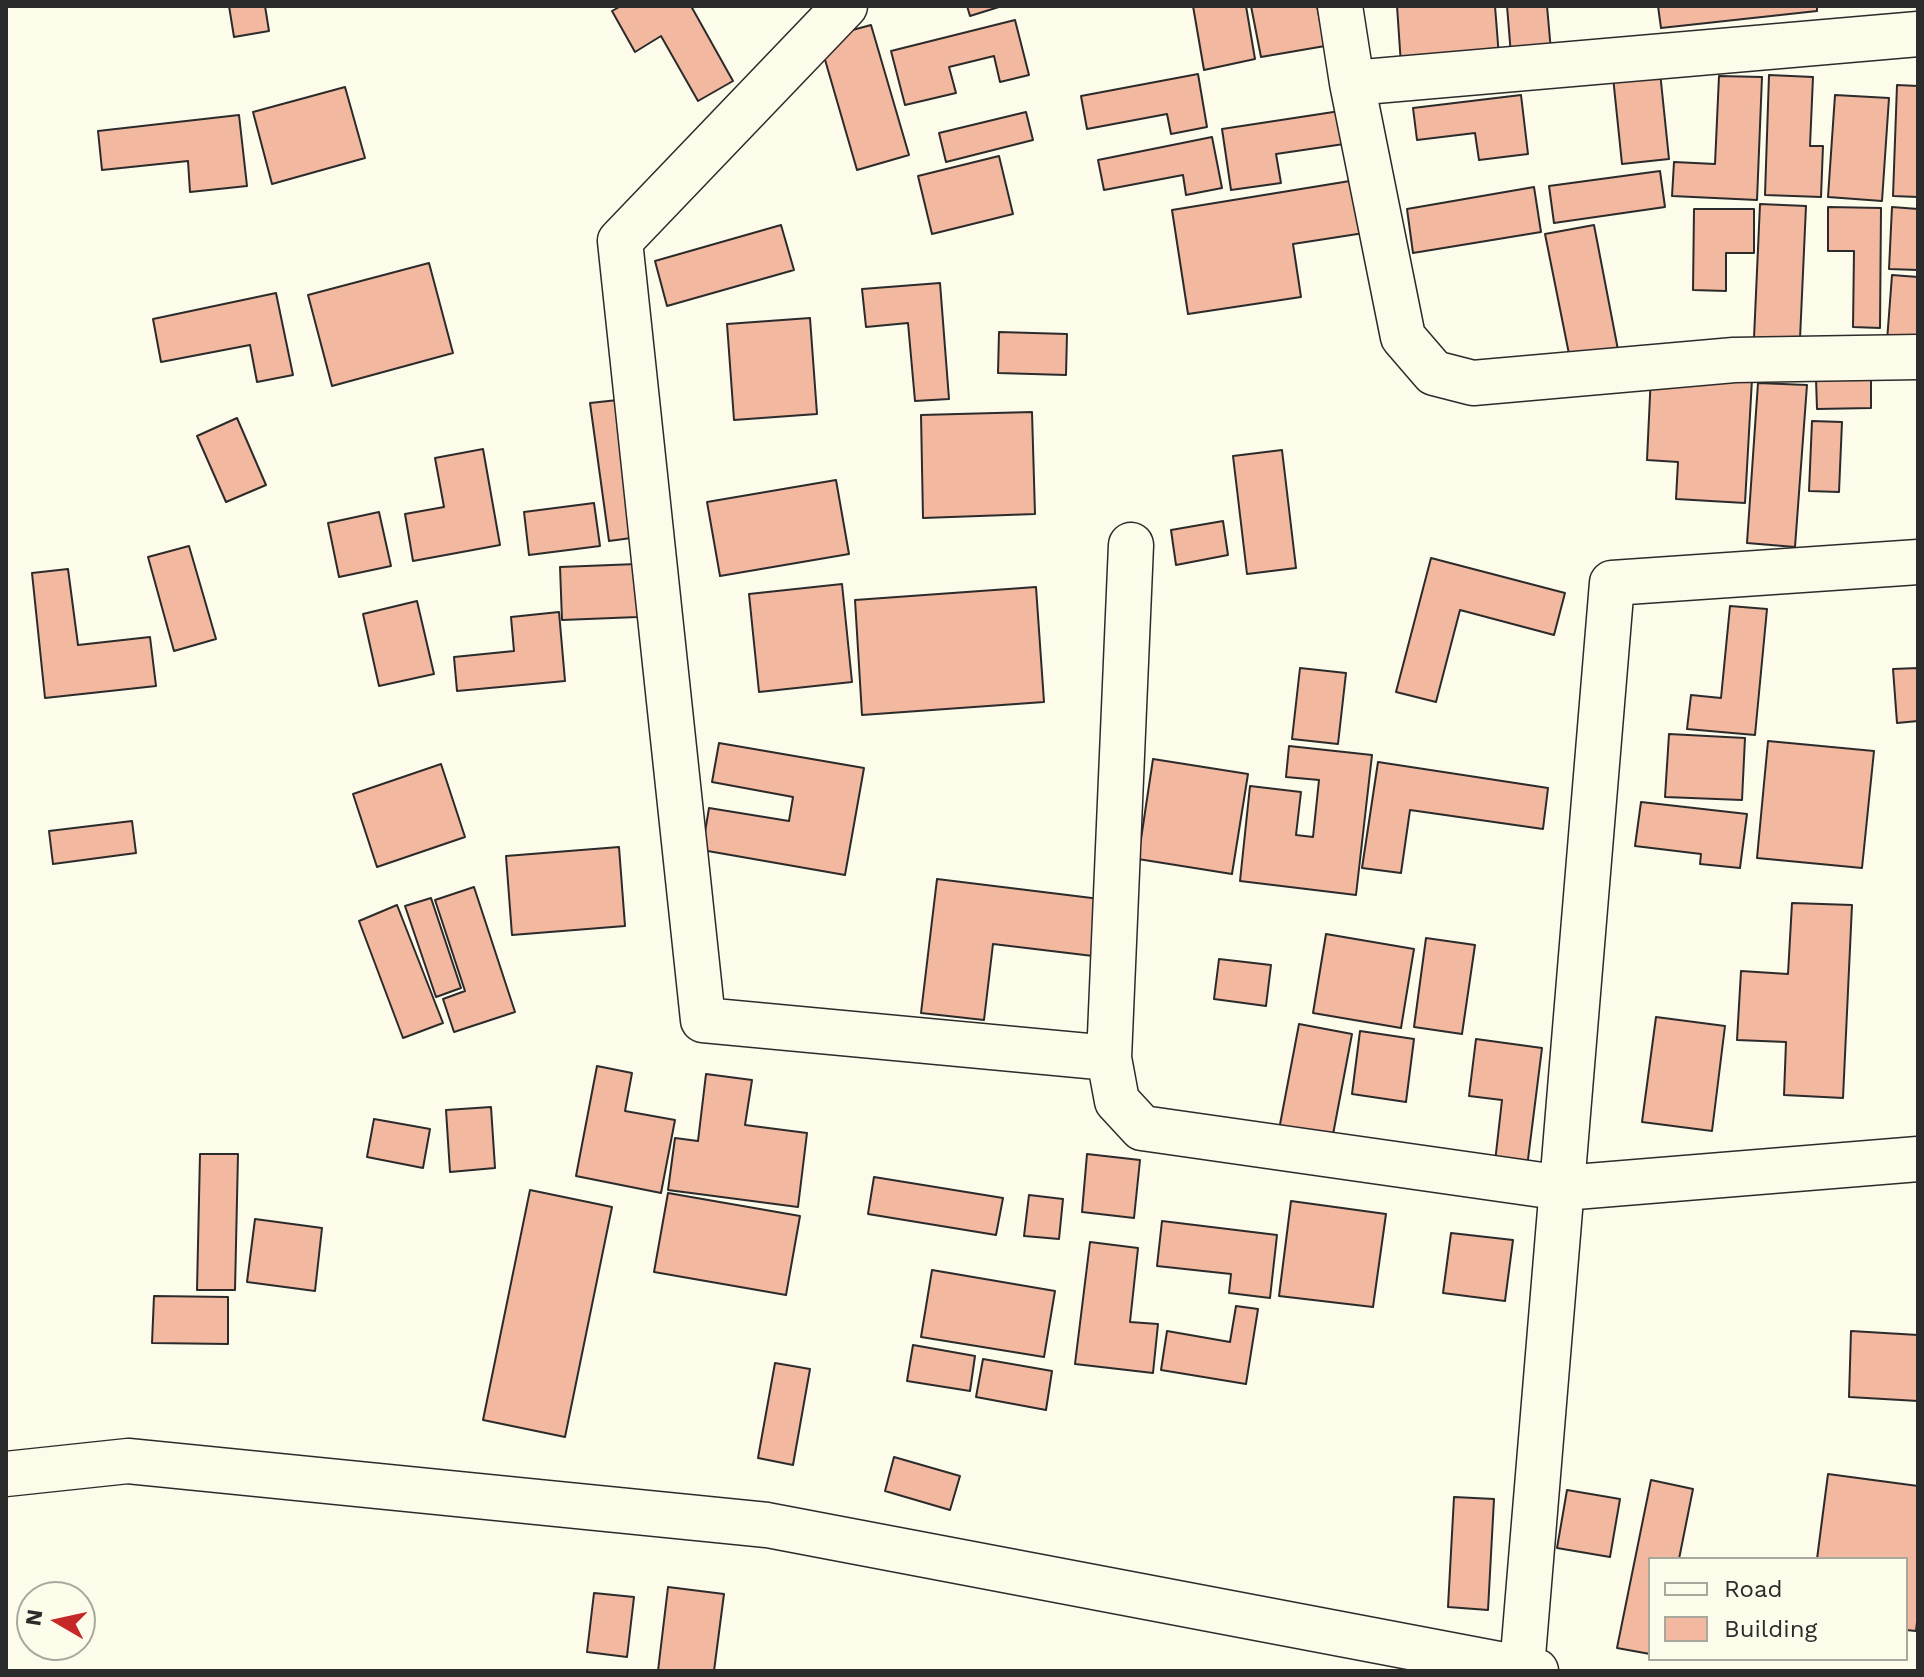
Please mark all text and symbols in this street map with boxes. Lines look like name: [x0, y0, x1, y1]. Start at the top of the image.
legend: [1648, 1557, 1908, 1661]
text: Road: [1724, 1575, 1783, 1603]
north arrow: [16, 1581, 96, 1661]
text: N: [20, 1607, 47, 1627]
text: Building: [1724, 1615, 1817, 1643]

